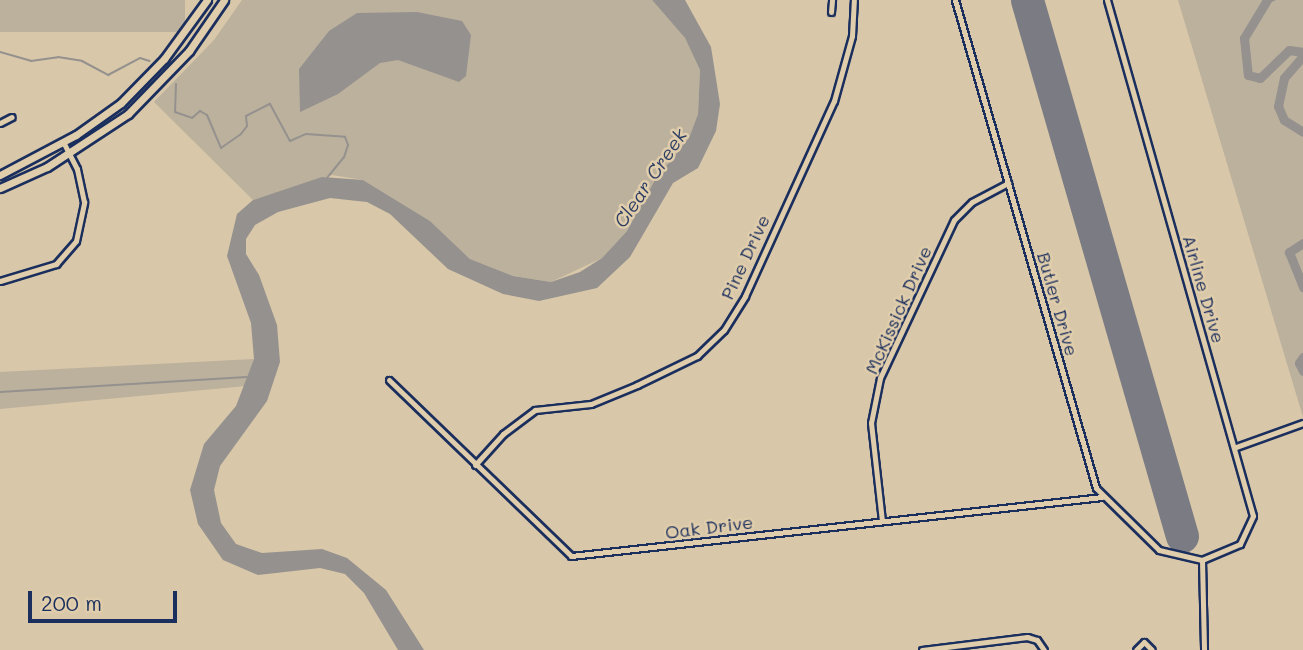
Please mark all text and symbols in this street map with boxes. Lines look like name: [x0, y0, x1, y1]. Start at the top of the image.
water label: Clear Creek: [609, 124, 691, 232]
street label: Pine Drive: [716, 211, 774, 303]
street label: Airline Drive: [1178, 232, 1230, 346]
street label: McKissick Drive: [860, 243, 936, 377]
street label: Butler Drive: [1033, 250, 1083, 358]
street label: Oak Drive: [664, 511, 754, 543]
scale bar: [32, 576, 180, 620]
text: 200 m: [41, 589, 102, 616]

